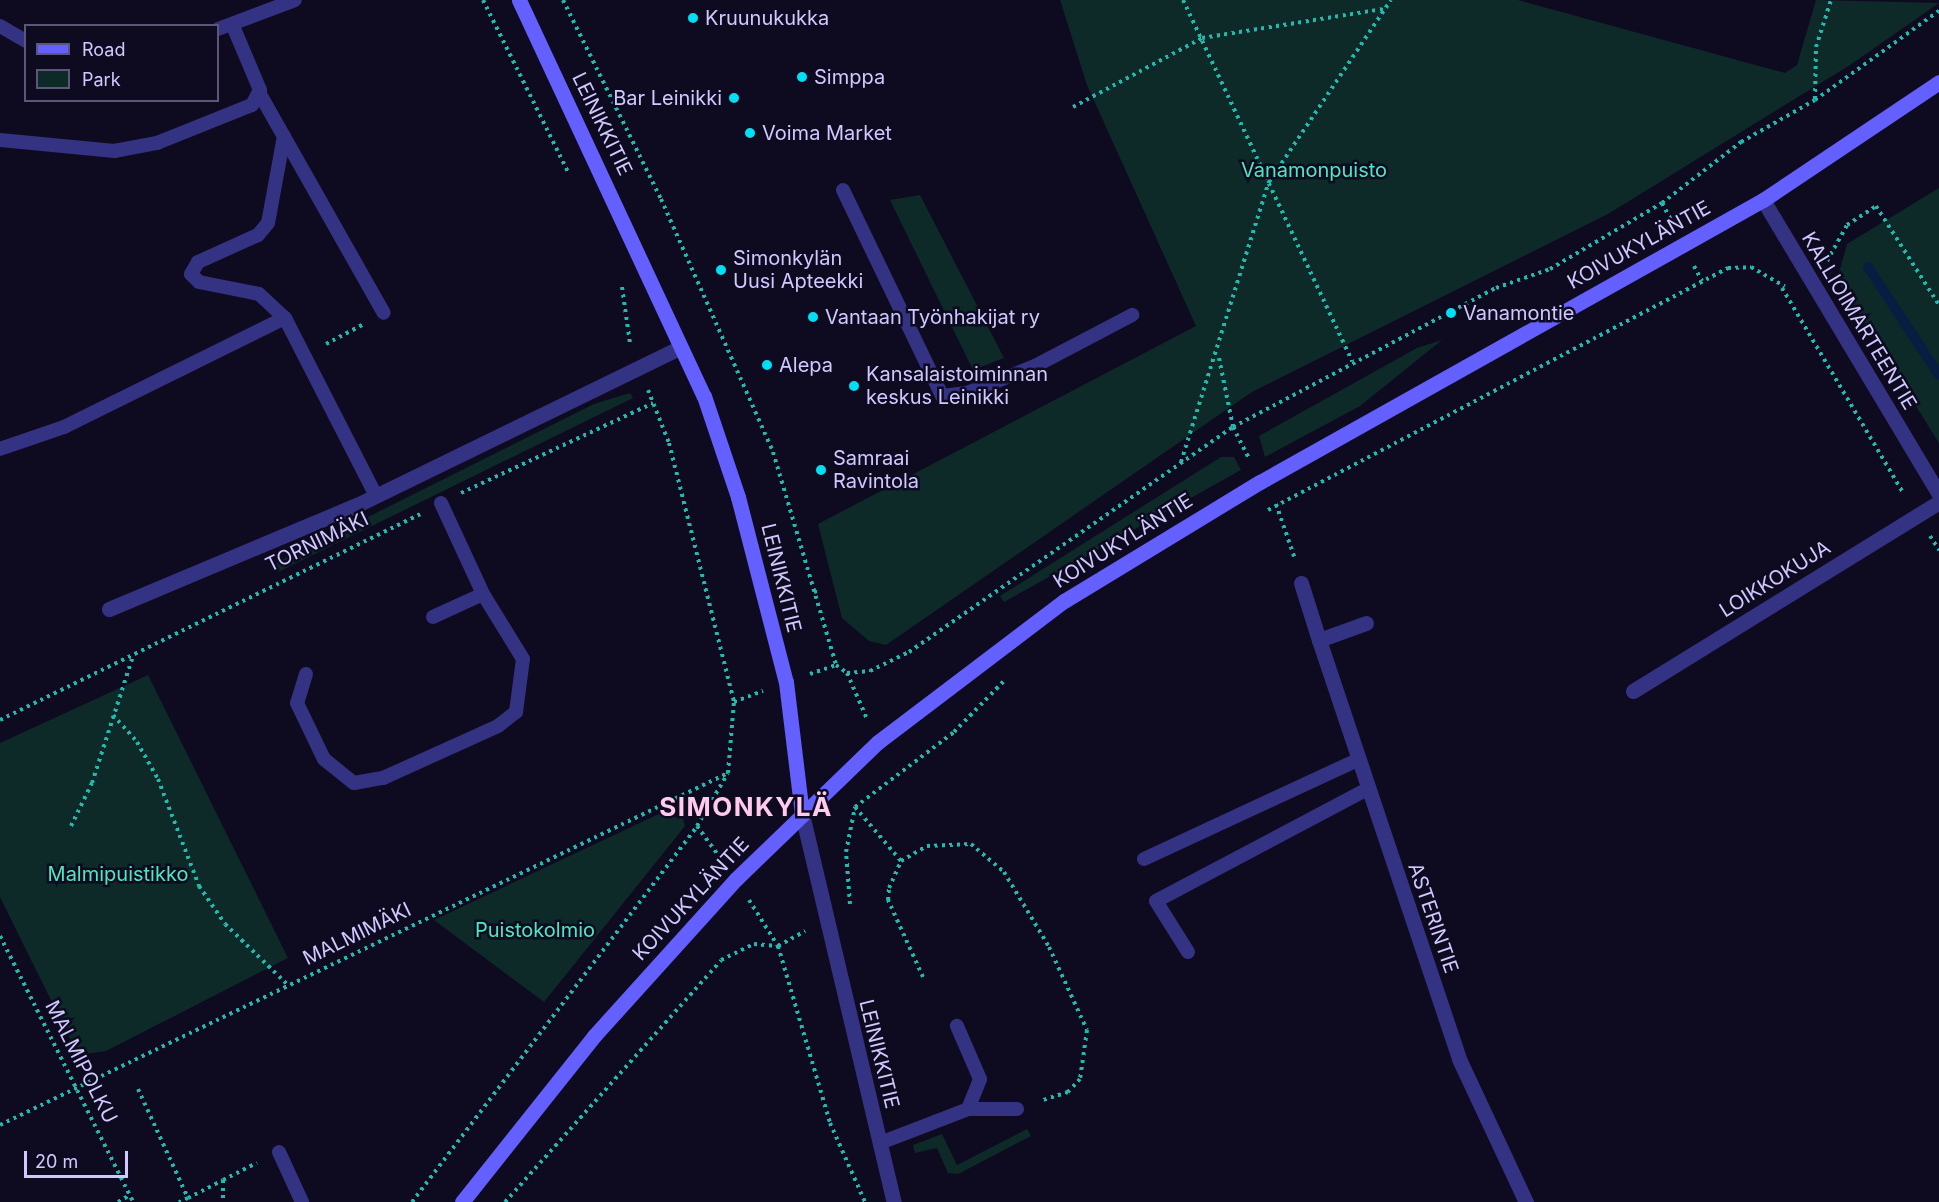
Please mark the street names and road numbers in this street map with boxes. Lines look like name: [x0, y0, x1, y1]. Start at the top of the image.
street label: LEINIKKITIE: [567, 69, 637, 179]
street label: KOIVUKYLÄNTIE: [1563, 196, 1715, 294]
street label: KALLIOIMARTEENTIE: [1796, 228, 1922, 414]
street label: KOIVUKYLÄNTIE: [1049, 489, 1197, 593]
street label: TORNIMÄKI: [262, 507, 372, 577]
street label: LEINIKKITIE: [756, 521, 806, 635]
street label: LOIKKOKUJA: [1715, 535, 1835, 623]
street label: KOIVUKYLÄNTIE: [628, 832, 754, 966]
street label: ASTERINTIE: [1403, 860, 1463, 976]
street label: MALMIMÄKI: [299, 898, 415, 970]
street label: MALMIPOLKU: [40, 997, 122, 1127]
street label: LEINIKKITIE: [854, 997, 904, 1111]

